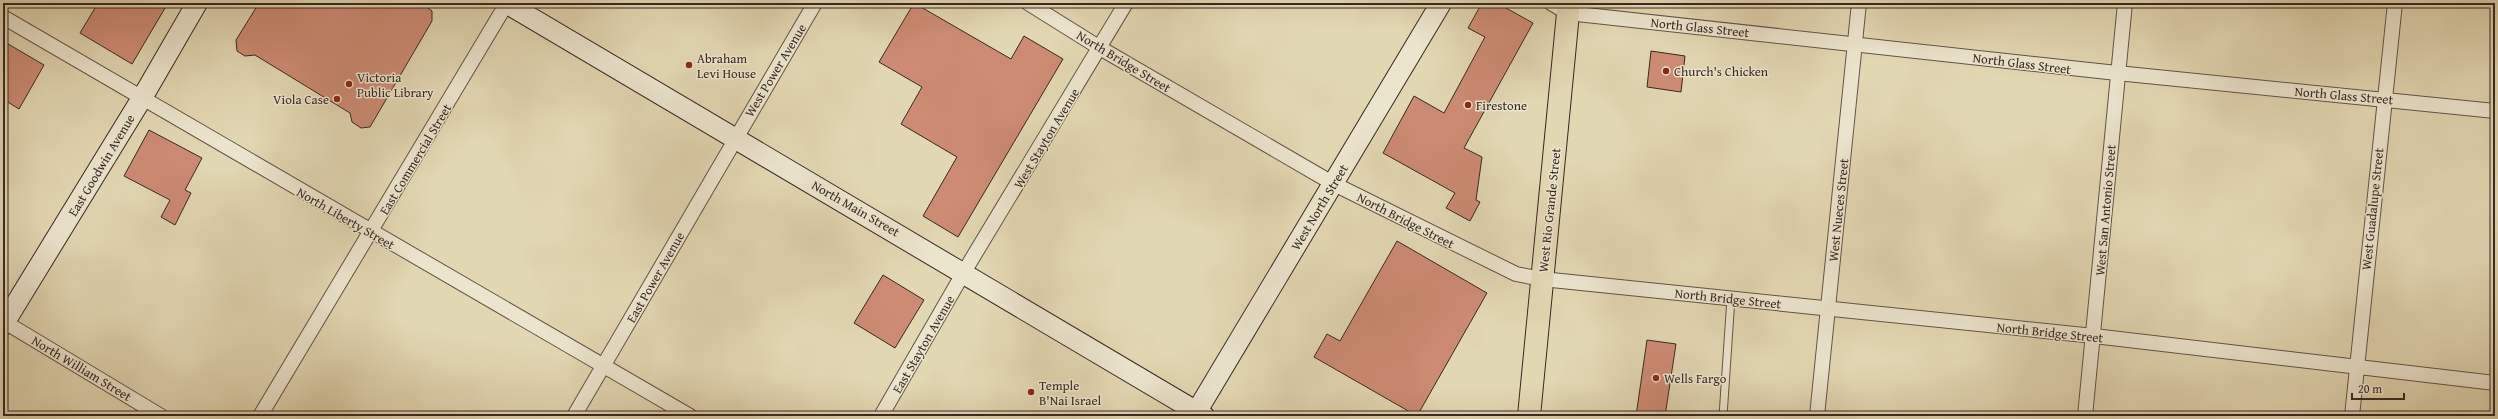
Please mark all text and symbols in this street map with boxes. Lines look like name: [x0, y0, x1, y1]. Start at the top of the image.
street label: North Glass Street: [1650, 13, 1750, 42]
street label: West Power Avenue: [740, 20, 811, 121]
street label: North Bridge Street: [1073, 26, 1175, 97]
street label: North Glass Street: [1972, 48, 2073, 79]
place label: Abraham Levi House: [697, 49, 756, 83]
marker: Abraham Levi House: [684, 60, 694, 70]
place label: Church's Chicken: [1674, 62, 1769, 81]
marker: Church's Chicken: [1661, 66, 1671, 76]
place label: Victoria Public Library: [357, 68, 434, 102]
marker: Victoria Public Library: [344, 79, 354, 89]
street label: North Glass Street: [2294, 82, 2394, 109]
street label: West Stayton Avenue: [1009, 84, 1084, 192]
place label: Viola Case: [273, 90, 329, 109]
marker: Viola Case: [332, 94, 342, 104]
place label: Firestone: [1476, 96, 1527, 115]
street label: East Commercial Street: [375, 100, 456, 218]
marker: Firestone: [1463, 100, 1473, 110]
street label: East Goodwin Avenue: [63, 111, 139, 220]
street label: West San Antonio Street: [2090, 143, 2121, 276]
street label: West Rio Grande Street: [1534, 146, 1566, 273]
street label: West Guadalupe Street: [2357, 147, 2388, 271]
street label: West Nueces Street: [1824, 157, 1853, 263]
street label: West North Street: [1286, 160, 1353, 254]
street label: North Main Street: [808, 176, 904, 242]
street label: North Liberty Street: [293, 183, 399, 254]
street label: North Bridge Street: [1354, 188, 1458, 253]
street label: East Power Avenue: [622, 228, 689, 326]
street label: North Bridge Street: [1674, 283, 1782, 314]
street label: East Stayton Avenue: [888, 292, 959, 397]
street label: North Bridge Street: [1996, 317, 2104, 348]
street label: North William Street: [28, 331, 136, 406]
place label: Wells Fargo: [1664, 369, 1727, 388]
marker: Wells Fargo: [1651, 373, 1661, 383]
scale bar: [2352, 375, 2404, 401]
place label: Temple B'Nai Israel: [1039, 376, 1102, 410]
text: 20 m: [2358, 380, 2382, 397]
marker: Temple B'Nai Israel: [1026, 387, 1036, 397]

